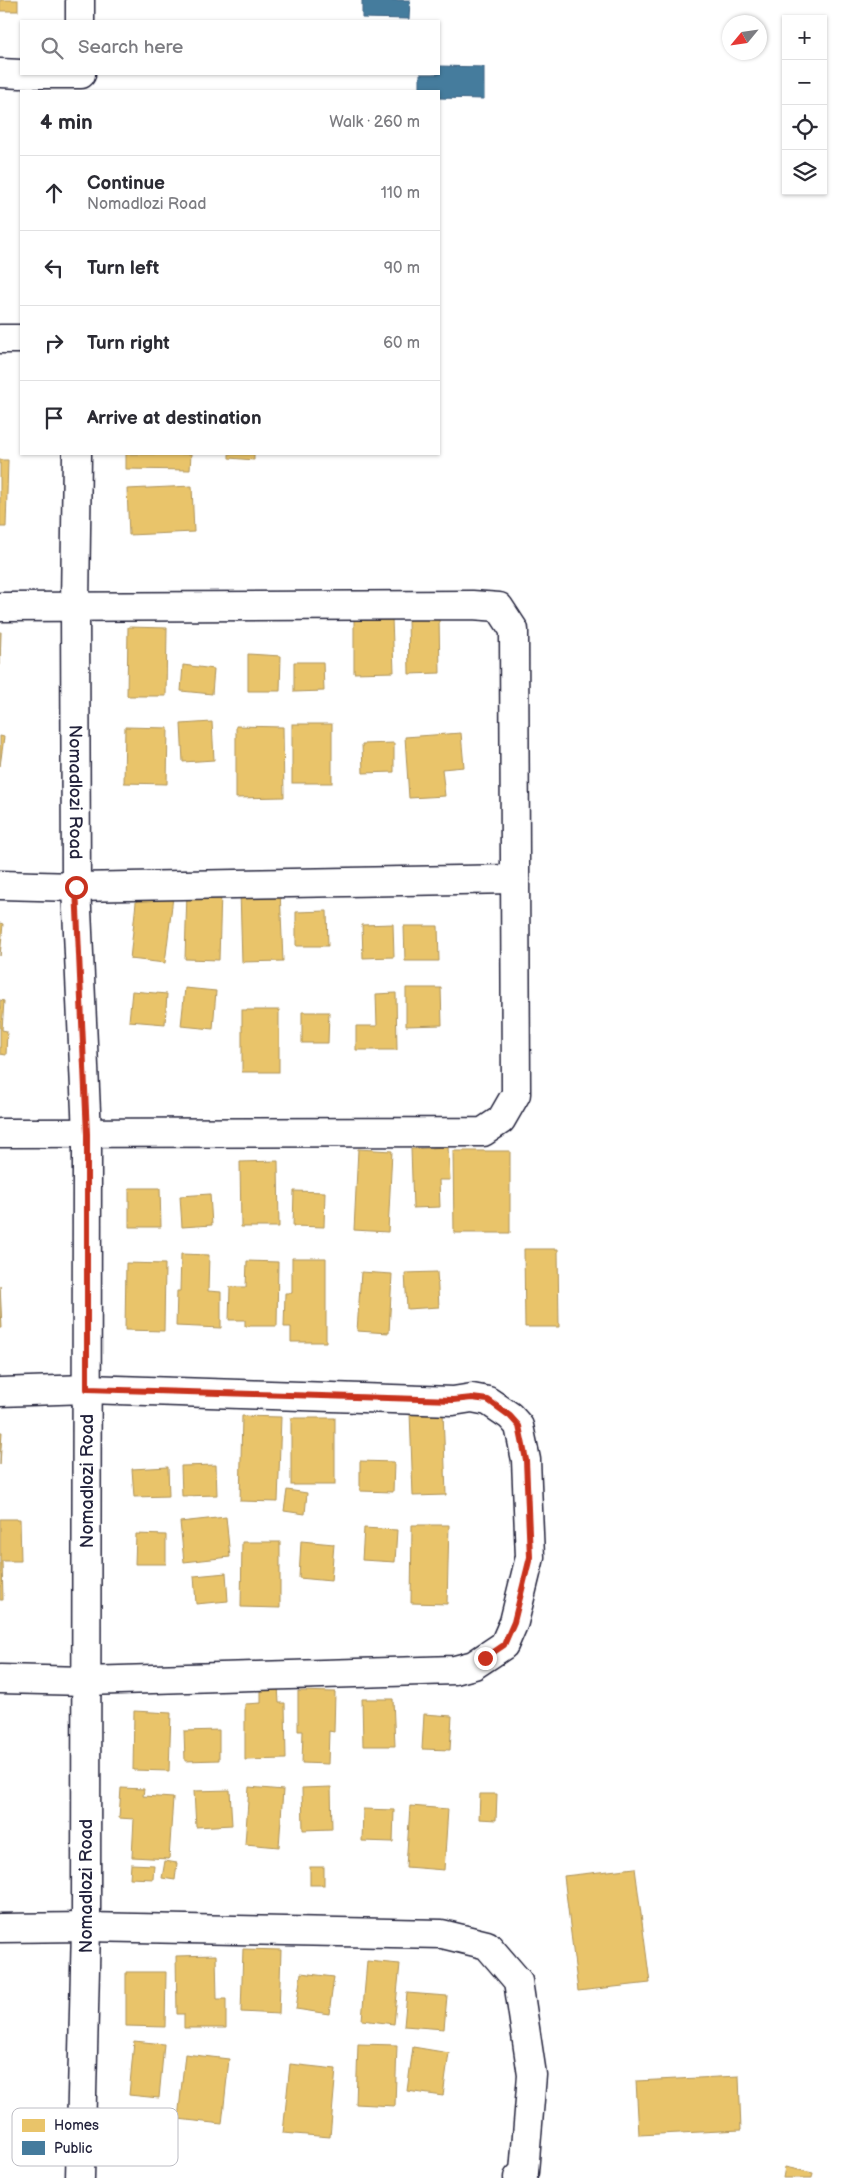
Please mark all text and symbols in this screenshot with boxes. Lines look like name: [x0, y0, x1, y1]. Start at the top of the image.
north arrow: [722, 15, 767, 60]
map controls: [782, 15, 827, 195]
button: +: [782, 15, 827, 60]
search box: [20, 20, 440, 75]
icon: search: [38, 34, 66, 62]
text: Search here: [78, 36, 183, 59]
button: −: [782, 60, 827, 105]
button: locate: [782, 105, 827, 150]
text: 4 min: [40, 110, 93, 135]
text: Walk · 260 m: [329, 113, 420, 132]
button: layers: [782, 150, 827, 195]
text: Continue: [87, 172, 165, 195]
icon: ahead: [40, 179, 68, 207]
text: 110 m: [381, 184, 420, 203]
text: Nomadlozi Road: [87, 195, 206, 214]
icon: left: [40, 254, 68, 282]
text: Turn left: [87, 257, 159, 280]
text: 90 m: [384, 259, 420, 278]
icon: right: [40, 329, 68, 357]
text: Turn right: [87, 332, 170, 355]
text: 60 m: [383, 334, 420, 353]
icon: arrive: [40, 404, 68, 432]
text: Arrive at destination: [87, 407, 262, 430]
street label: Nomadlozi Road: [64, 725, 86, 859]
route start: [65, 876, 88, 899]
street label: Nomadlozi Road: [77, 1414, 98, 1548]
route end: [474, 1647, 497, 1670]
street label: Nomadlozi Road: [76, 1819, 97, 1953]
legend: [12, 2108, 178, 2166]
text: Homes: [54, 2117, 99, 2134]
text: Public: [54, 2140, 92, 2157]

